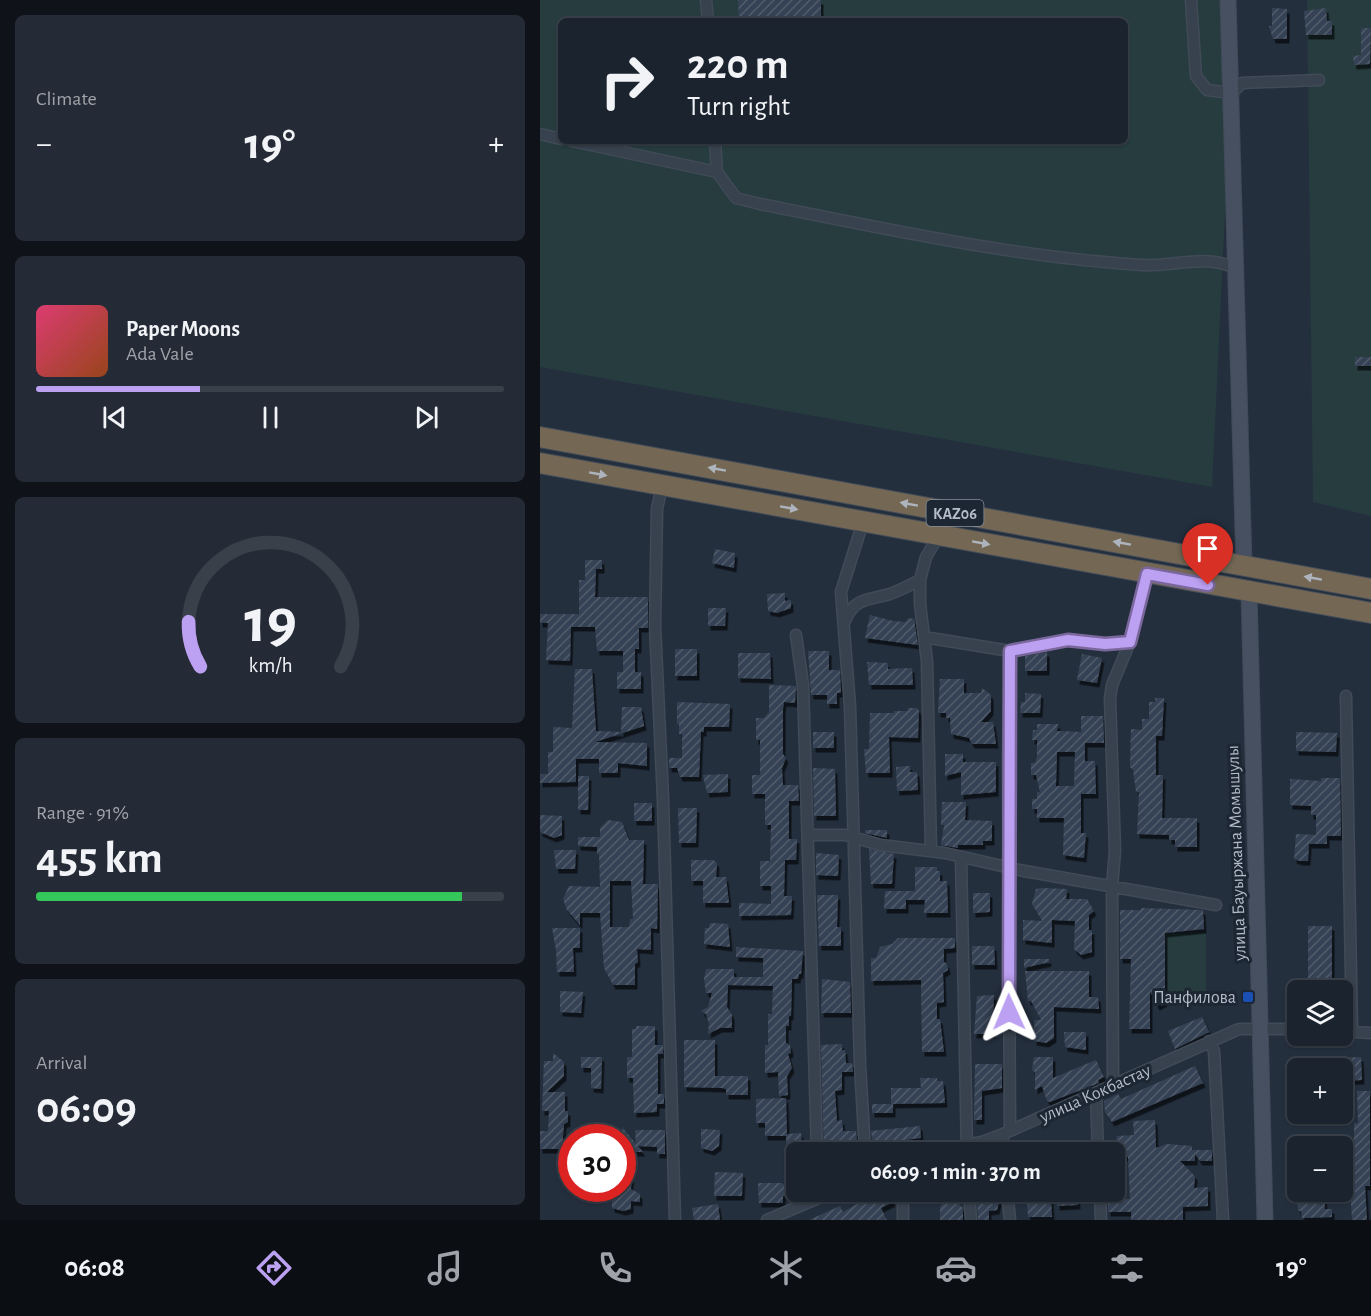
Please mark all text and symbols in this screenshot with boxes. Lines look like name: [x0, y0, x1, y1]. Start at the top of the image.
icon: right: [588, 42, 666, 120]
text: 220 m: [687, 44, 789, 86]
text: Climate: [36, 89, 97, 109]
text: Turn right: [687, 93, 790, 120]
text: 19°: [244, 122, 296, 167]
text: −: [36, 128, 52, 161]
text: +: [488, 128, 504, 161]
text: Paper Moons: [126, 318, 240, 340]
text: Ada Vale: [126, 344, 194, 364]
icon: previous: [98, 401, 131, 434]
icon: pause: [254, 401, 287, 434]
icon: next: [410, 401, 443, 434]
one-way arrow: [708, 464, 727, 473]
one-way arrow: [588, 470, 607, 479]
one-way arrow: [899, 499, 918, 508]
road number: KАZ06: [926, 500, 984, 526]
one-way arrow: [780, 504, 799, 513]
pin: [1182, 523, 1233, 585]
icon: arrive: [1191, 532, 1224, 565]
one-way arrow: [1112, 538, 1131, 547]
one-way arrow: [972, 539, 991, 548]
one-way arrow: [1304, 573, 1323, 582]
text: 19: [244, 591, 296, 653]
text: km/h: [248, 655, 292, 676]
street label: улица Бауыржана Момышулы: [1224, 745, 1250, 962]
text: Range · 91%: [36, 803, 129, 823]
text: 455 km: [36, 836, 163, 881]
position arrow: [977, 980, 1041, 1044]
map controls: [1287, 980, 1353, 1202]
button: layers: [1287, 980, 1353, 1046]
place label: Панфилова: [1153, 989, 1236, 1007]
marker: Панфилова: [1241, 990, 1255, 1004]
text: Arrival: [36, 1053, 87, 1073]
button: +: [1287, 1058, 1353, 1124]
street label: улица Кокбастау: [1036, 1060, 1154, 1127]
text: 06:09: [36, 1086, 137, 1131]
speed limit sign: 30: [558, 1124, 636, 1202]
button: −: [1287, 1136, 1353, 1202]
text: 06:09 · 1 min · 370 m: [870, 1161, 1041, 1183]
icon: directions: [253, 1247, 295, 1289]
icon: music: [424, 1247, 466, 1289]
icon: phone: [594, 1247, 636, 1289]
icon: climate: [765, 1247, 807, 1289]
icon: car: [935, 1247, 977, 1289]
icon: filters: [1106, 1247, 1148, 1289]
text: 06:08: [64, 1254, 125, 1281]
text: 19°: [1276, 1254, 1307, 1281]

